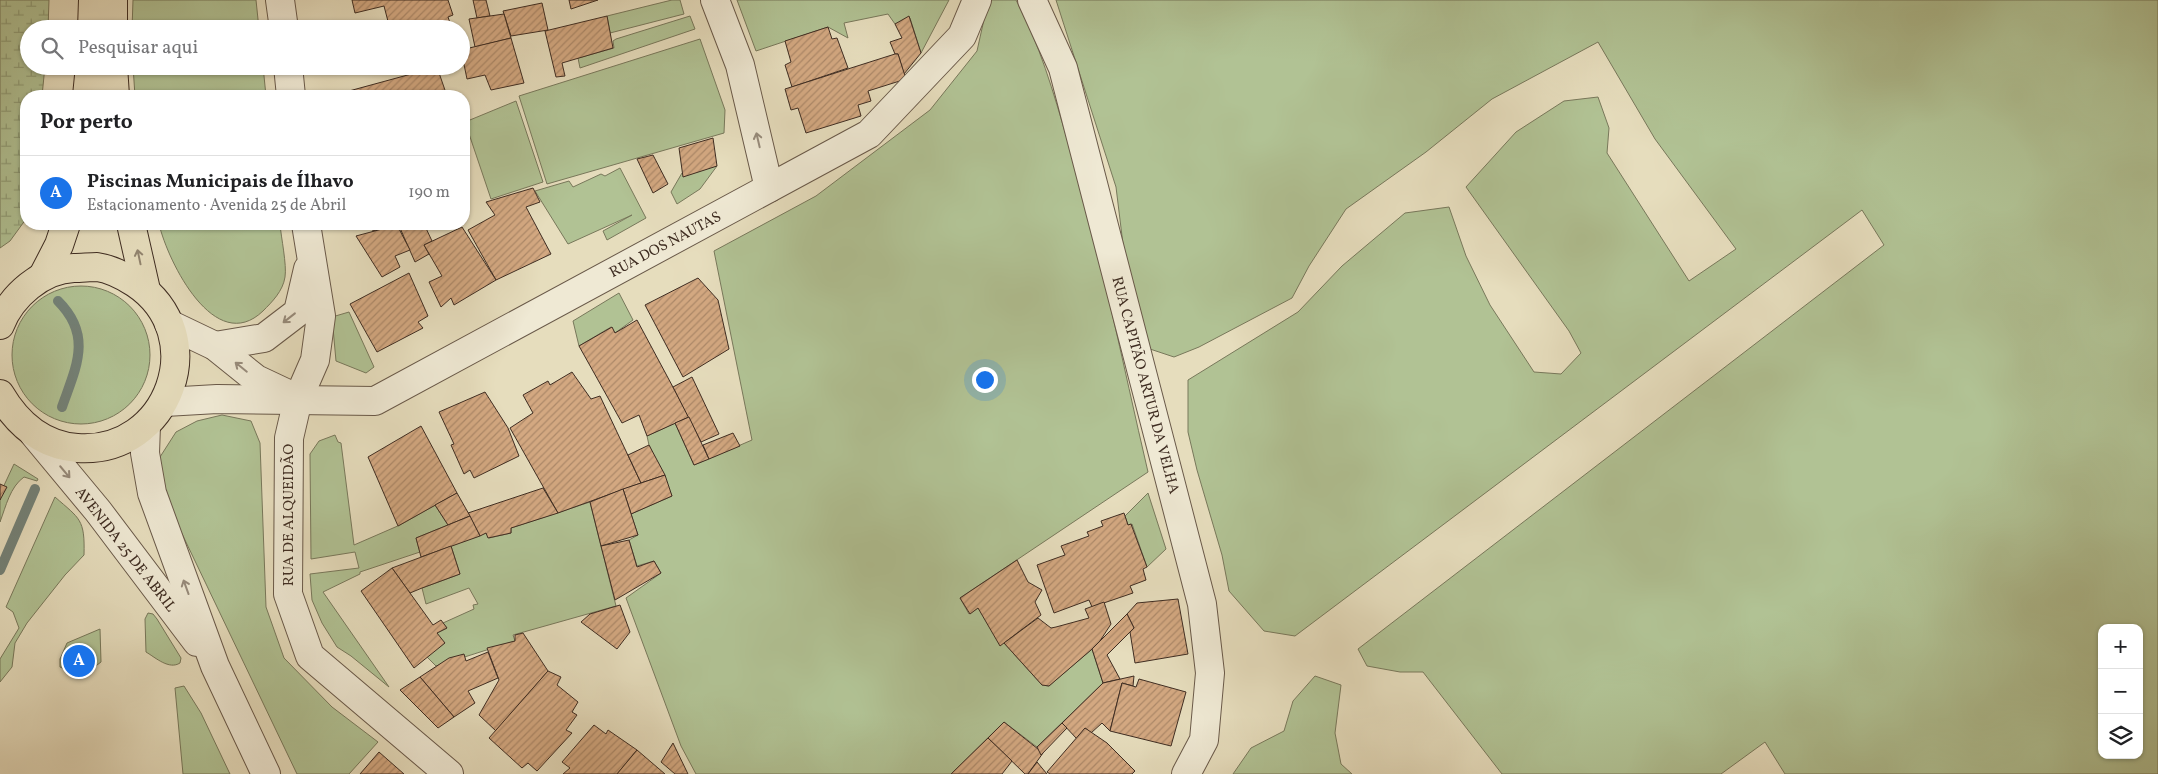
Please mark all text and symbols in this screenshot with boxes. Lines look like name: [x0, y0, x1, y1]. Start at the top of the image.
search box: [20, 20, 470, 75]
icon: search: [38, 34, 66, 62]
text: Pesquisar aqui: [78, 35, 198, 61]
text: Por perto: [40, 108, 133, 137]
one-way arrow: [753, 133, 762, 149]
text: Piscinas Municipais de Ílhavo: [87, 169, 354, 195]
text: A: [50, 182, 62, 204]
text: 190 m: [408, 182, 450, 204]
text: Estacionamento · Avenida 25 de Abril: [87, 195, 346, 217]
street label: RUA DOS NAUTAS: [606, 207, 725, 284]
one-way arrow: [133, 250, 143, 266]
street label: RUA CAPITÃO ARTUR DA VELHA: [1105, 274, 1184, 497]
one-way arrow: [283, 313, 296, 324]
one-way arrow: [235, 361, 248, 372]
your location: [972, 367, 998, 393]
street label: RUA DE ALQUEIDÃO: [279, 444, 300, 586]
one-way arrow: [60, 465, 71, 478]
street label: AVENIDA 25 DE ABRIL: [69, 483, 181, 617]
one-way arrow: [181, 580, 190, 596]
map controls: [2098, 624, 2143, 759]
button: +: [2098, 624, 2143, 669]
pin: A: [63, 642, 95, 680]
button: −: [2098, 669, 2143, 714]
button: layers: [2098, 714, 2143, 759]

